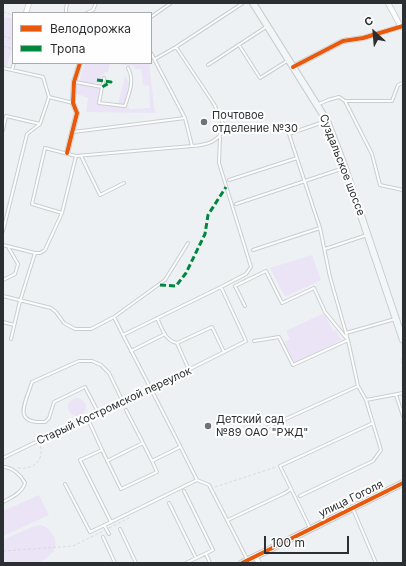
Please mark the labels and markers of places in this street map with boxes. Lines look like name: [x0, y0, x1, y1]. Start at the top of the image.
place label: Почтовое отделение №30: [212, 109, 298, 135]
marker: Почтовое отделение №30: [199, 117, 209, 127]
place label: Детский сад №89 ОАО "РЖД": [216, 413, 308, 439]
marker: Детский сад №89 ОАО "РЖД": [203, 421, 213, 431]

